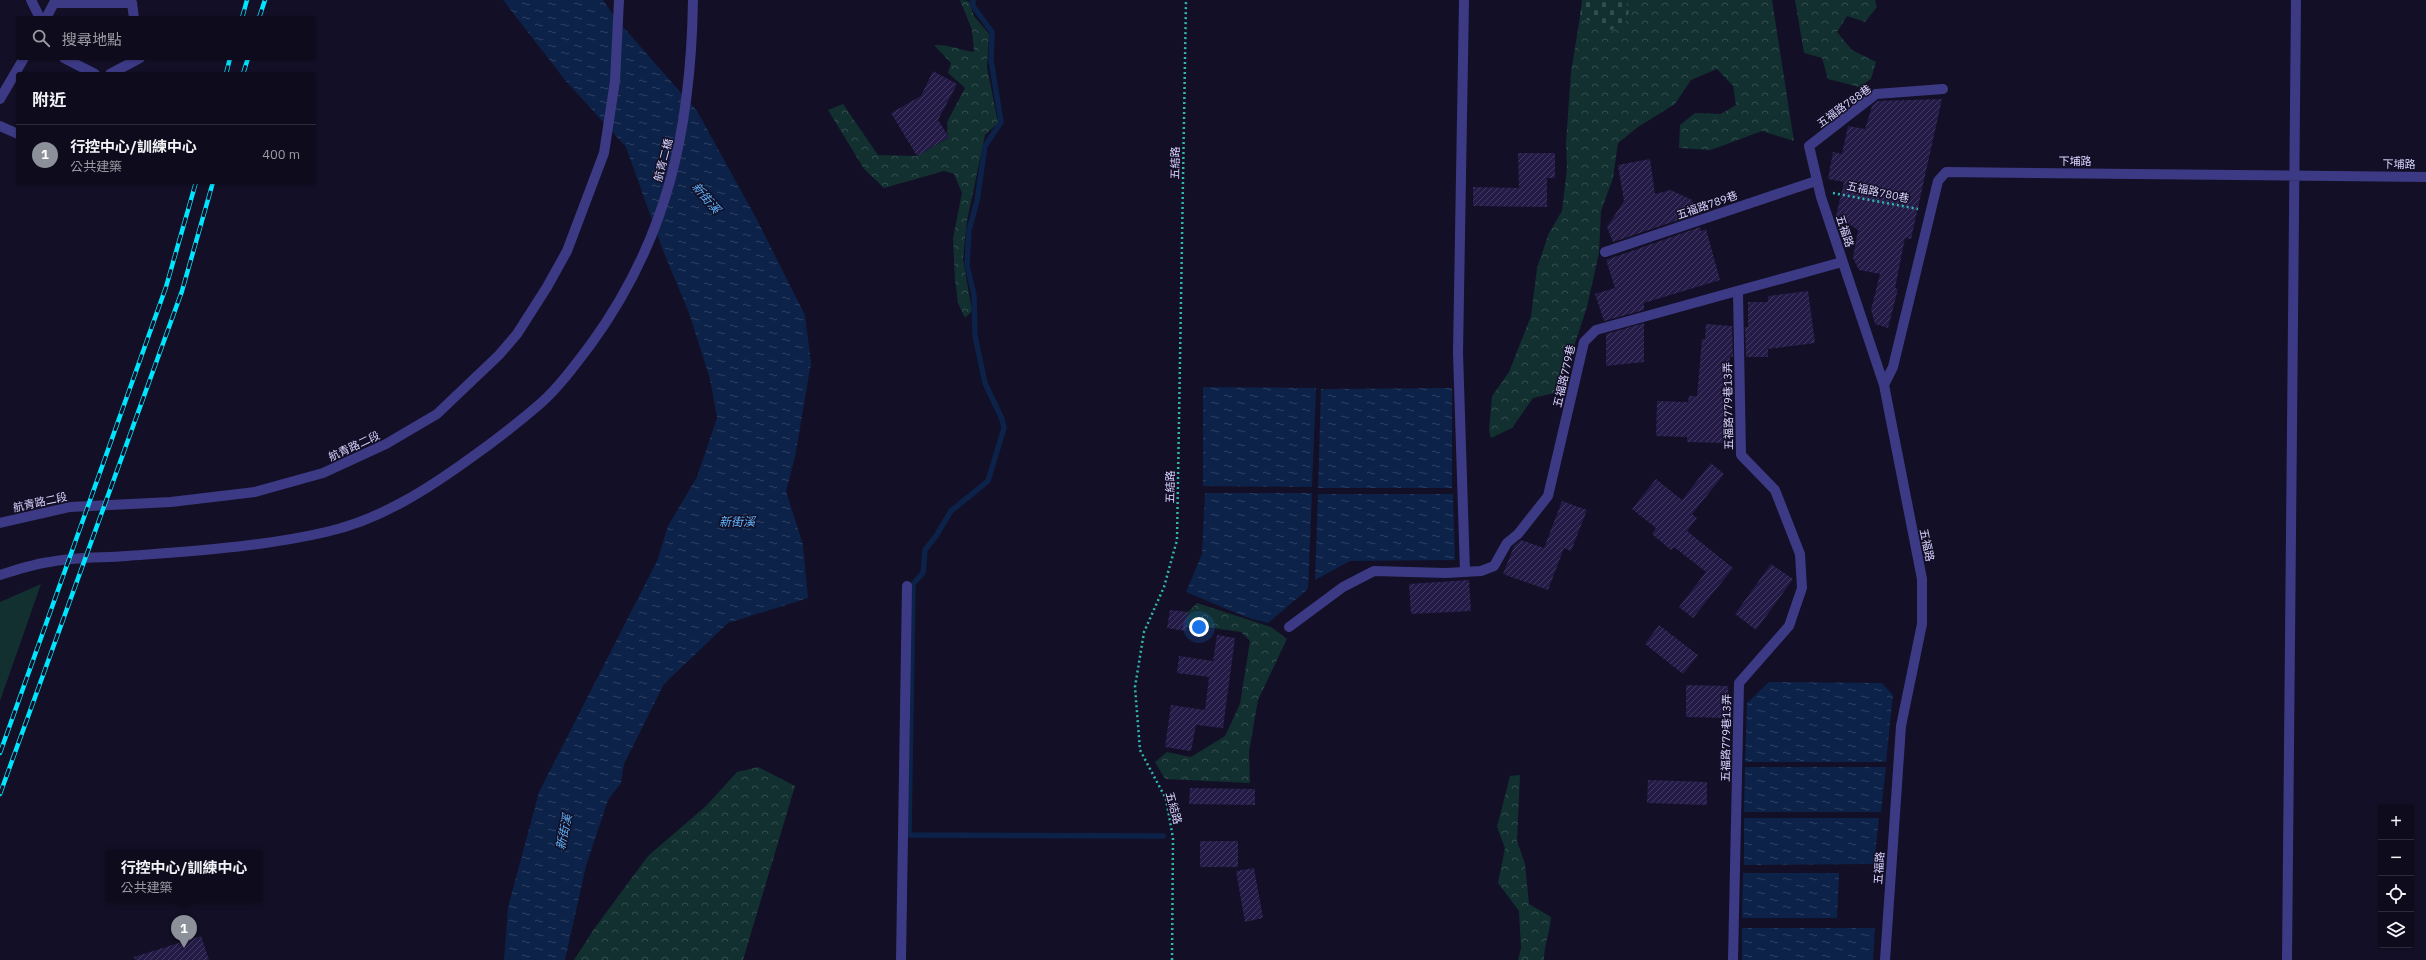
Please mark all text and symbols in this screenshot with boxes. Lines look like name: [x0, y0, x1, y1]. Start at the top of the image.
search box: [16, 16, 316, 60]
icon: search: [30, 27, 52, 49]
text: 搜尋地點: [62, 30, 122, 49]
street label: 五福路788巷: [1814, 82, 1874, 130]
text: 附近: [32, 89, 66, 111]
text: 行控中心/訓練中心: [70, 137, 197, 156]
street label: 航青二橋: [651, 137, 675, 183]
text: 1: [41, 146, 49, 163]
text: 400 m: [262, 146, 300, 163]
street label: 五結路: [1168, 146, 1182, 180]
street label: 下埔路: [2059, 154, 2092, 168]
street label: 下埔路: [2382, 157, 2416, 171]
text: 公共建築: [70, 158, 122, 175]
water label: 新街溪: [689, 179, 725, 218]
street label: 五福路780巷: [1845, 179, 1911, 205]
street label: 五福路789巷: [1675, 188, 1739, 222]
street label: 五福路: [1833, 213, 1857, 249]
street label: 五福路779巷: [1550, 343, 1578, 409]
street label: 五福路779巷13弄: [1720, 362, 1736, 450]
street label: 航青路二段: [326, 428, 382, 464]
street label: 五結路: [1163, 470, 1177, 504]
street label: 航青路二段: [12, 489, 68, 515]
water label: 新街溪: [719, 514, 757, 529]
street label: 五福路: [1917, 527, 1937, 563]
your location: [1189, 617, 1209, 637]
street label: 五福路779巷13弄: [1718, 694, 1734, 782]
street label: 五結路: [1163, 790, 1185, 826]
map controls: [2378, 804, 2414, 948]
button: +: [2378, 804, 2414, 840]
water label: 新街溪: [552, 811, 575, 851]
button: −: [2378, 840, 2414, 876]
popup: [106, 850, 262, 902]
street label: 五福路: [1871, 851, 1887, 885]
text: 行控中心/訓練中心: [121, 858, 247, 877]
button: locate: [2378, 876, 2414, 912]
text: 公共建築: [121, 879, 173, 896]
button: layers: [2378, 912, 2414, 948]
pin: 1: [171, 915, 197, 948]

